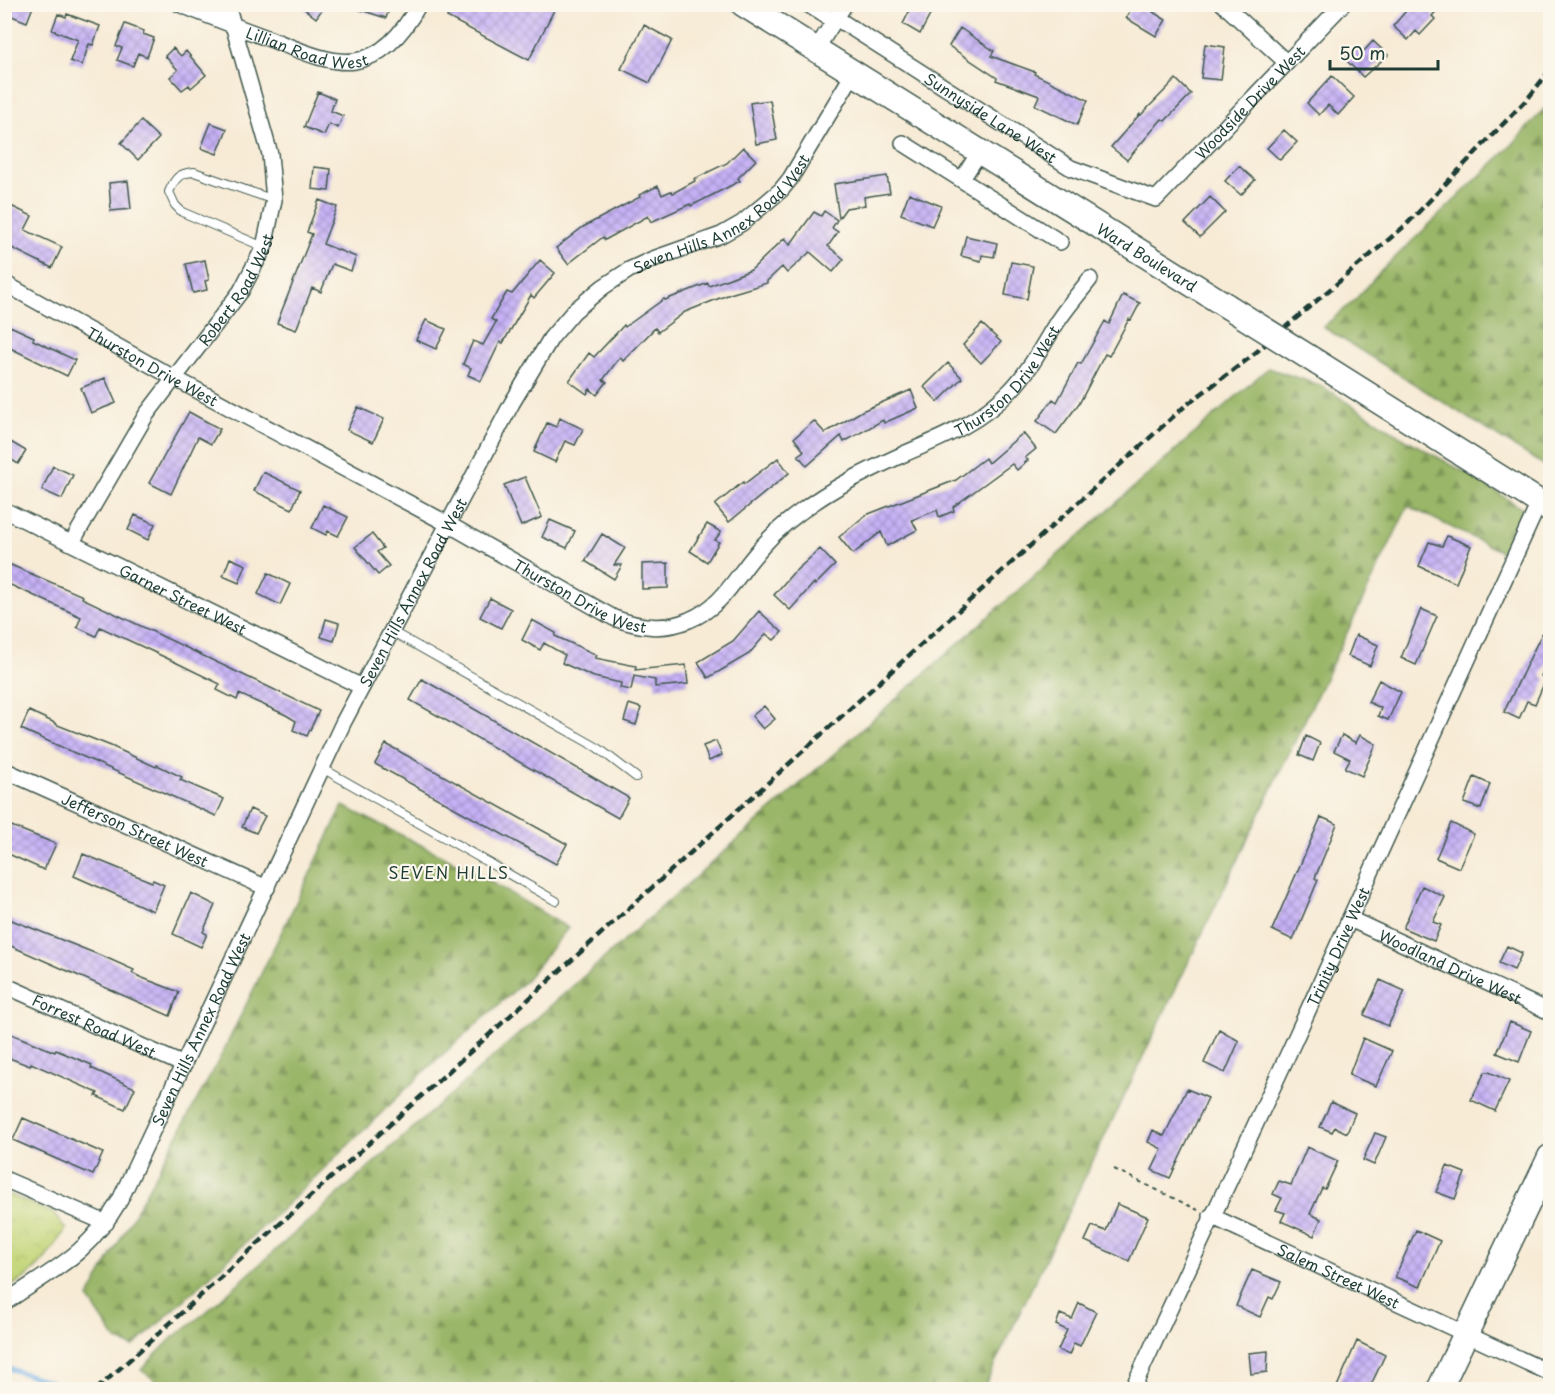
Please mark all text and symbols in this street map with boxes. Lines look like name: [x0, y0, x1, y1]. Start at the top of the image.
street label: Lillian Road West: [243, 20, 371, 73]
scale bar: [1330, 33, 1438, 71]
text: 50 m: [1339, 39, 1386, 66]
street label: Woodside Drive West: [1189, 40, 1310, 164]
street label: Sunnyside Lane West: [920, 66, 1062, 168]
street label: Seven Hills Annex Road West: [629, 149, 814, 278]
street label: Ward Boulevard: [1093, 217, 1202, 296]
street label: Robert Road West: [192, 231, 278, 350]
street label: Thurston Drive West: [83, 320, 222, 411]
street label: Thurston Drive West: [950, 321, 1064, 441]
street label: Seven Hills Annex Road West: [353, 493, 472, 690]
street label: Thurston Drive West: [510, 552, 648, 637]
street label: Garner Street West: [116, 557, 251, 640]
street label: Jefferson Street West: [58, 786, 212, 872]
district label: SEVEN HILLS: [388, 860, 510, 884]
street label: Trinity Drive West: [1300, 883, 1374, 1010]
street label: Woodland Drive West: [1376, 923, 1526, 1009]
street label: Seven Hills Annex Road West: [145, 929, 255, 1129]
street label: Forrest Road West: [29, 988, 160, 1063]
street label: Salem Street West: [1274, 1237, 1404, 1313]

